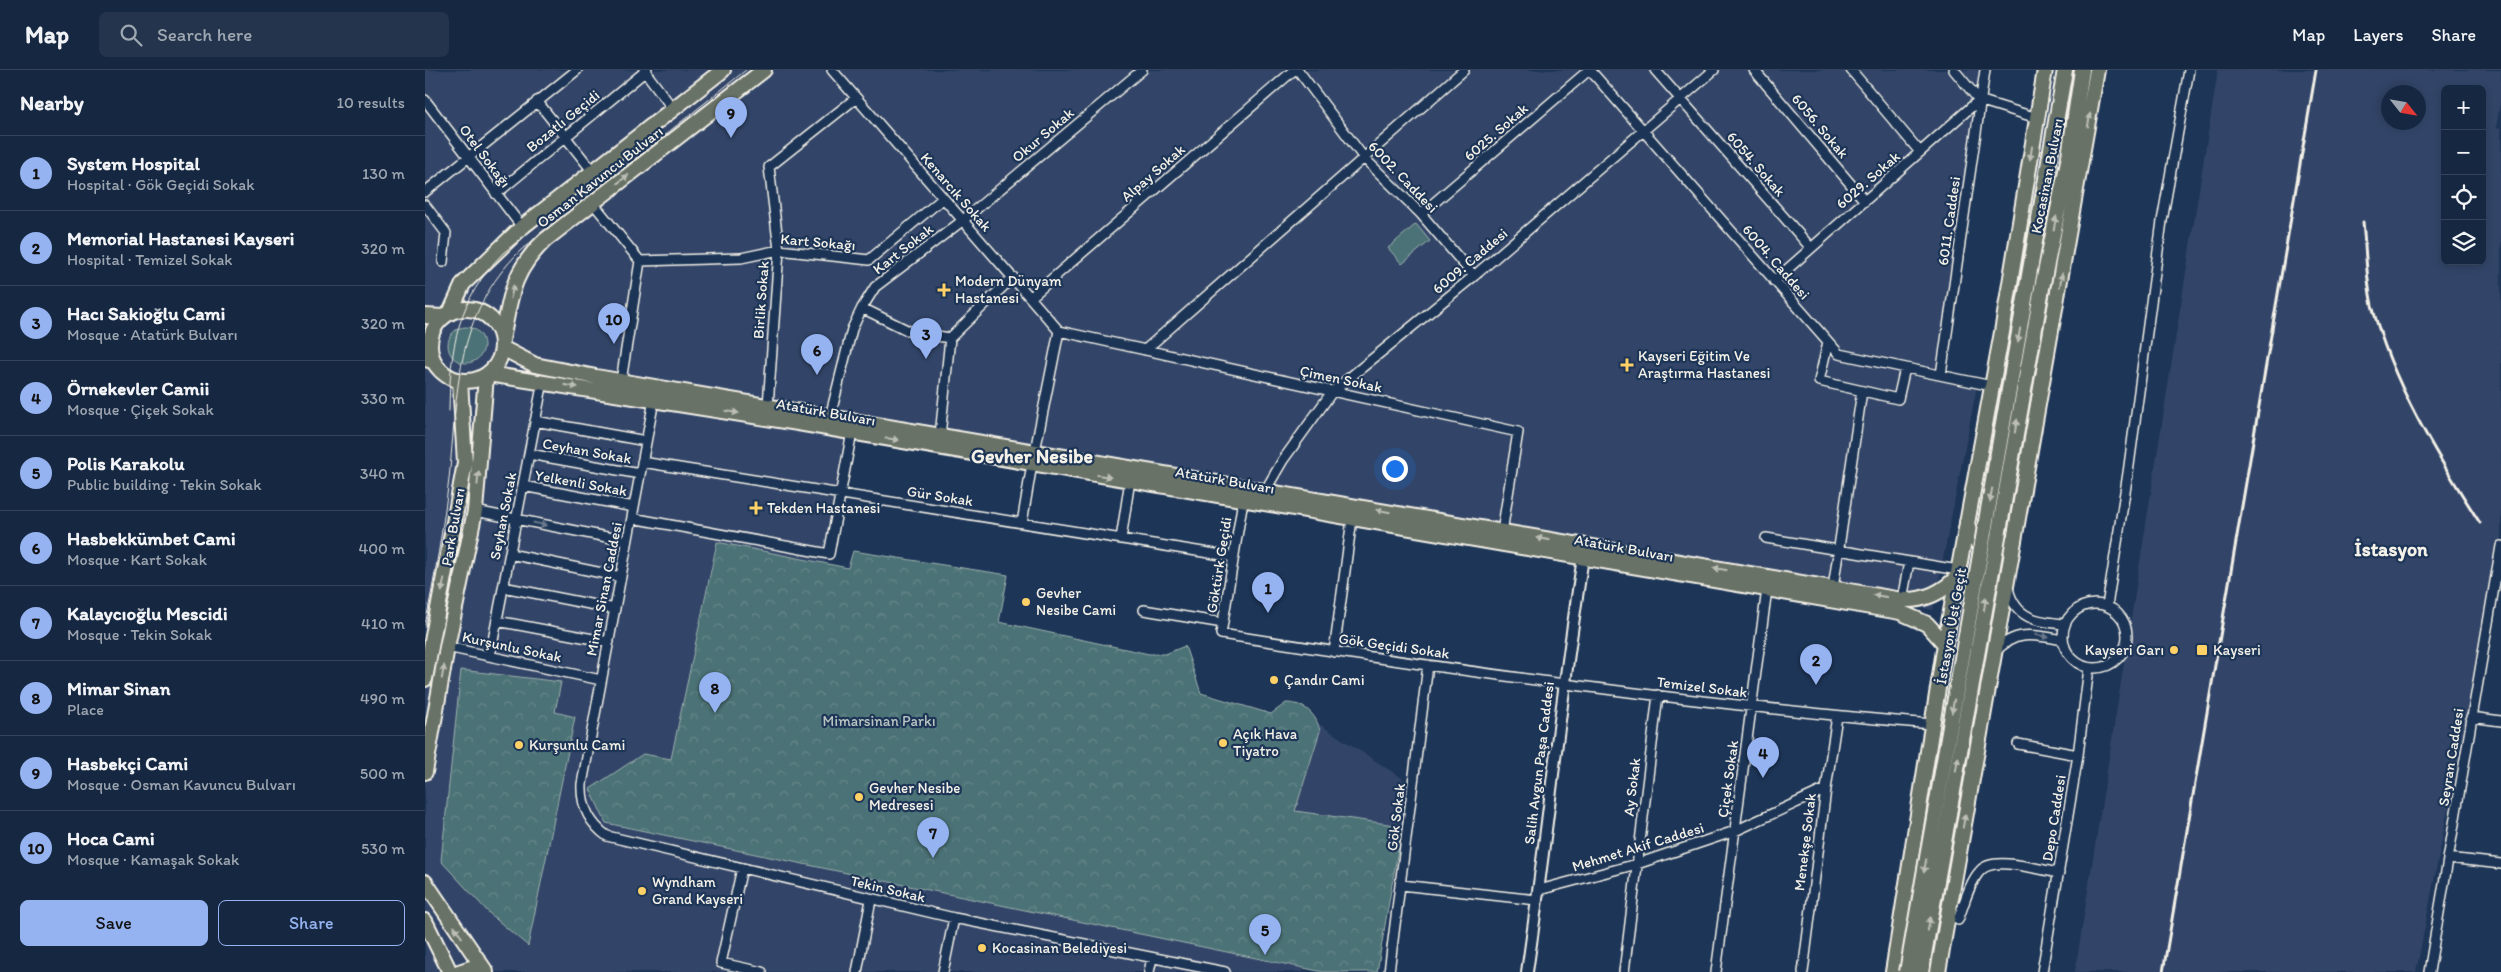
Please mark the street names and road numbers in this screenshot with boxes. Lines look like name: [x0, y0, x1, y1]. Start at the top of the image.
street label: Bozatlı Geçidi: [523, 86, 603, 156]
street label: 6056. Sokak: [1788, 90, 1852, 162]
street label: 6025. Sokak: [1460, 99, 1532, 165]
street label: Okur Sokak: [1008, 104, 1078, 166]
street label: Kocasinan Bulvarı: [2027, 117, 2067, 235]
street label: Otel Sokağı: [455, 121, 515, 191]
street label: Osman Kavuncu Bulvarı: [533, 122, 667, 232]
street label: 6054. Sokak: [1723, 128, 1789, 200]
street label: 6002. Caddesi: [1364, 137, 1442, 217]
street label: Alpay Sokak: [1117, 140, 1189, 206]
street label: 6029. Sokak: [1832, 147, 1904, 213]
street label: Kenarcık Sokak: [917, 149, 995, 235]
street label: 6011. Caddesi: [1934, 175, 1964, 267]
street label: Kart Sokak: [869, 220, 937, 278]
street label: 6004. Caddesi: [1738, 221, 1814, 303]
street label: 6009. Caddesi: [1429, 224, 1511, 298]
street label: Kart Sokağı: [780, 230, 856, 254]
street label: Birlik Sokak: [749, 260, 773, 340]
street label: Çimen Sokak: [1298, 361, 1384, 397]
street label: Atatürk Bulvarı: [775, 394, 877, 430]
street label: Ceyhan Sokak: [541, 434, 633, 468]
street label: Atatürk Bulvarı: [1174, 462, 1276, 498]
street label: Yelkenli Sokak: [533, 466, 629, 500]
street label: Seyhan Sokak: [486, 470, 520, 561]
street label: Gür Sokak: [906, 482, 975, 510]
street label: Park Bulvarı: [437, 487, 469, 567]
street label: Göktürk Geçidi: [1203, 516, 1235, 614]
street label: Mimar Sinan Caddesi: [582, 521, 626, 657]
street label: Atatürk Bulvarı: [1573, 530, 1675, 566]
street label: İstasyon Üst Geçit: [1932, 566, 1970, 686]
street label: Kurşunlu Sokak: [461, 628, 564, 666]
street label: Gök Geçidi Sokak: [1337, 629, 1451, 663]
street label: Temizel Sokak: [1656, 673, 1749, 702]
street label: Salih Avgun Paşa Caddesi: [1520, 680, 1558, 846]
street label: Seyran Caddesi: [2434, 707, 2468, 807]
street label: Çiçek Sokak: [1714, 739, 1742, 819]
street label: Ay Sokak: [1619, 757, 1645, 817]
street label: Depo Caddesi: [2038, 773, 2070, 863]
street label: Gök Sokak: [1383, 782, 1409, 852]
street label: Menekşe Sokak: [1790, 792, 1820, 892]
street label: Mehmet Akif Caddesi: [1570, 818, 1706, 876]
street label: Tekin Sokak: [849, 872, 927, 906]

